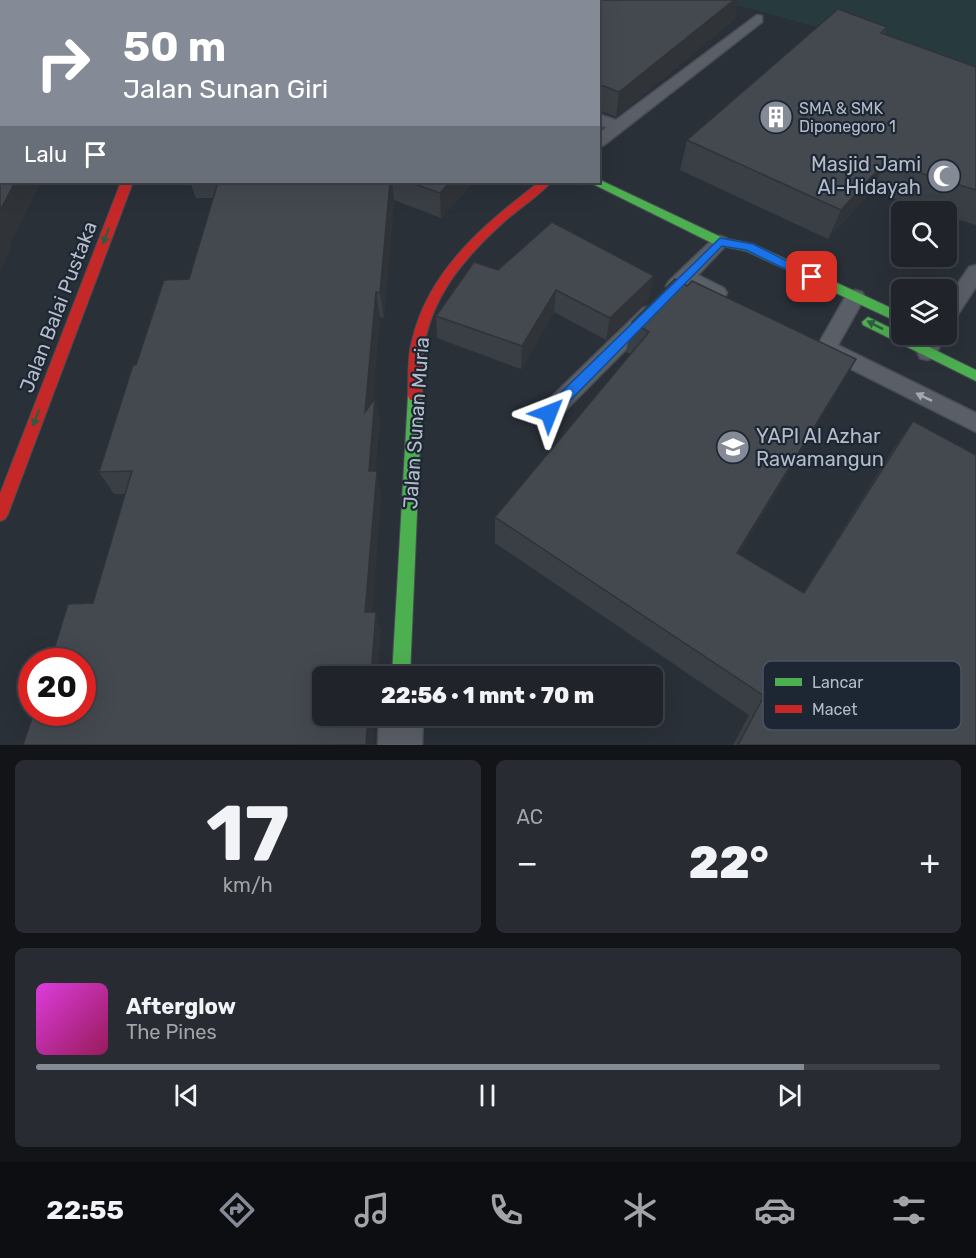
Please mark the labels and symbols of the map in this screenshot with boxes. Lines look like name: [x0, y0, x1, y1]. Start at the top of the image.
building icon: SMA & SMK Diponegoro 1: [758, 99, 794, 135]
place label: SMA & SMK Diponegoro 1: [799, 99, 896, 136]
place label: Masjid Jami Al-Hidayah: [811, 152, 921, 199]
mosque icon: Masjid Jami Al-Hidayah: [926, 158, 962, 194]
street label: Jalan Balai Pustaka: [14, 218, 102, 396]
one-way arrow: [101, 227, 110, 245]
pin: [786, 251, 837, 302]
one-way arrow: [866, 321, 883, 330]
street label: Jalan Sunan Muria: [398, 336, 434, 510]
position arrow: [517, 381, 581, 445]
one-way arrow: [915, 392, 932, 401]
one-way arrow: [31, 410, 41, 428]
place label: YAPI Al Azhar Rawamangun: [756, 424, 884, 471]
school or university icon: YAPI Al Azhar Rawamangun: [715, 429, 751, 465]
speed limit sign: 20: [18, 648, 96, 726]
legend: [763, 661, 961, 730]
text: Lancar: [812, 673, 863, 692]
text: Macet: [812, 700, 858, 719]

